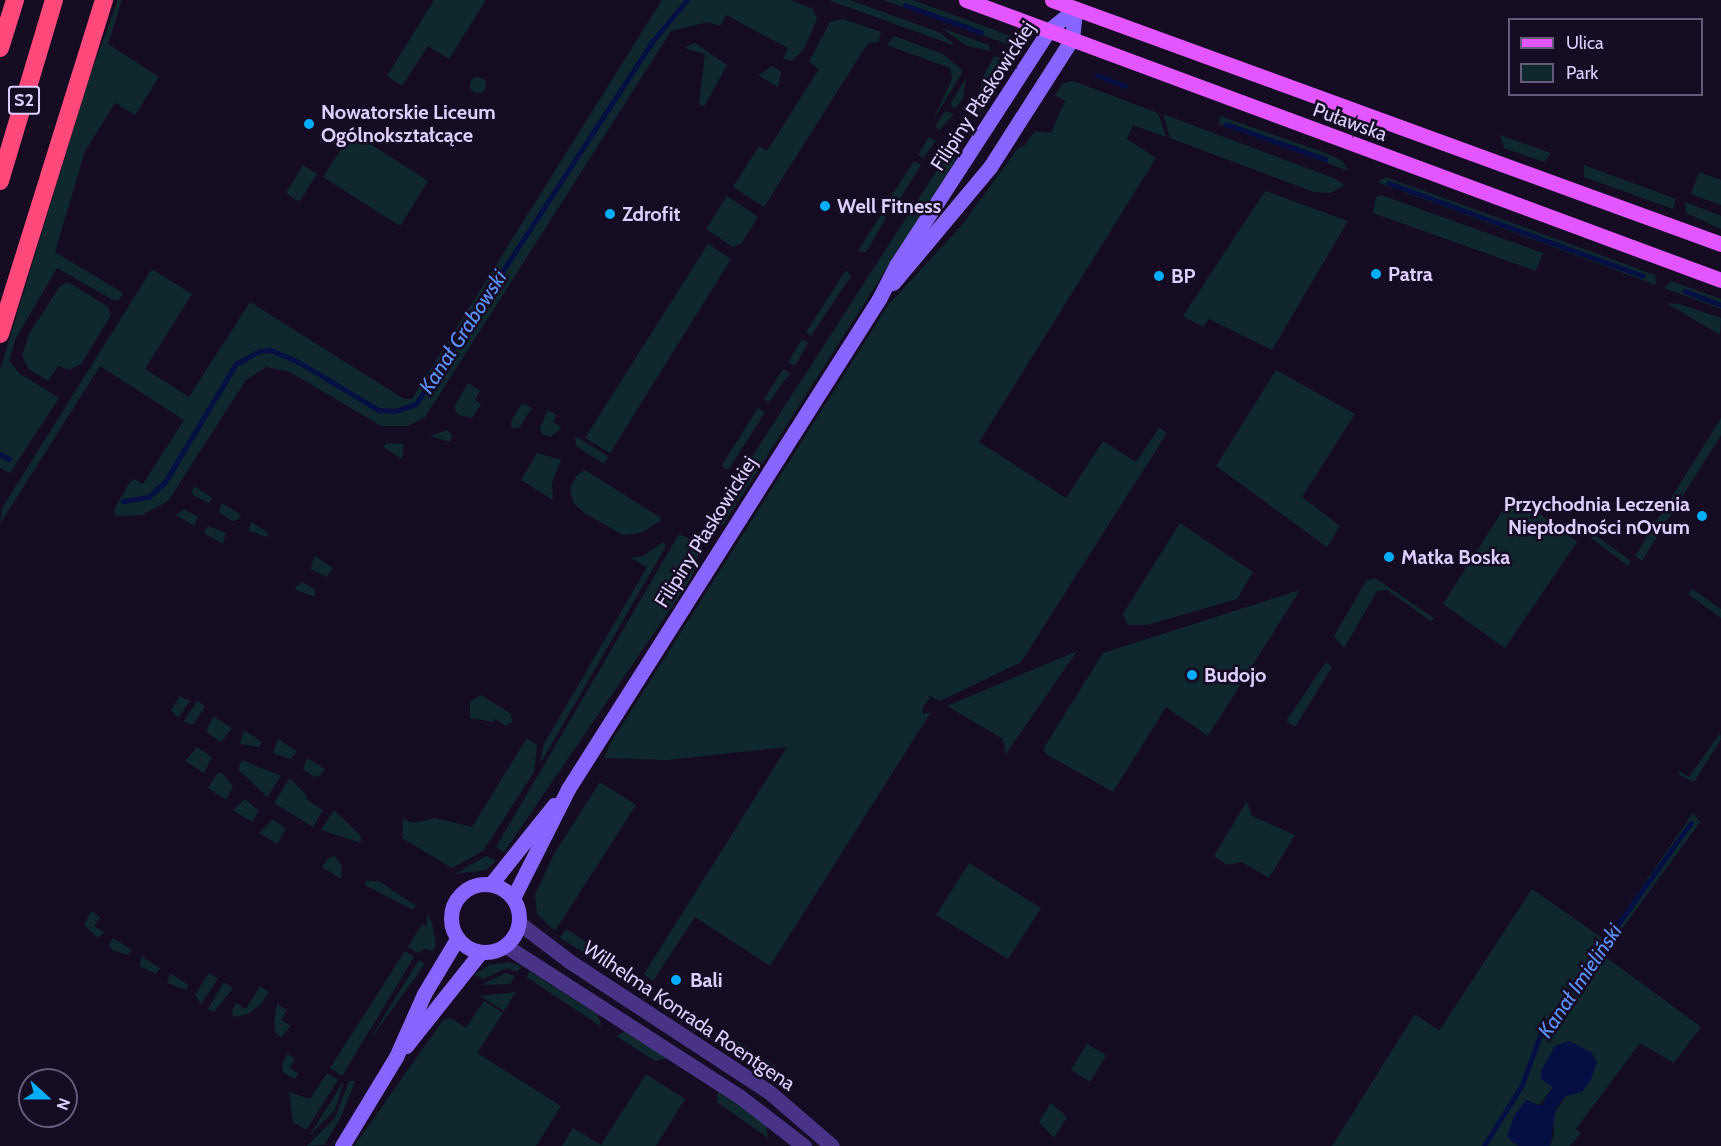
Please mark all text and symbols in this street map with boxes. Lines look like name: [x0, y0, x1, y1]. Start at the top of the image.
street label: Filipiny Płaskowickiej: [926, 17, 1040, 175]
legend: [1508, 18, 1703, 96]
text: Ulica: [1566, 32, 1604, 54]
text: Park: [1566, 62, 1598, 84]
road number: S2: [8, 85, 40, 115]
street label: Puławska: [1310, 98, 1390, 146]
place label: Nowatorskie Liceum Ogólnokształcące: [321, 100, 496, 147]
marker: Nowatorskie Liceum Ogólnokształcące: [302, 117, 316, 131]
place label: Well Fitness: [837, 194, 941, 218]
marker: Well Fitness: [818, 199, 832, 213]
place label: Zdrofit: [622, 202, 680, 226]
marker: Zdrofit: [603, 207, 617, 221]
place label: Patra: [1388, 262, 1433, 286]
place label: BP: [1171, 264, 1195, 288]
water label: Kanał Grabowski: [414, 266, 512, 398]
marker: Patra: [1369, 267, 1383, 281]
marker: BP: [1152, 269, 1166, 283]
street label: Filipiny Płaskowickiej: [650, 452, 762, 612]
place label: Przychodnia Leczenia Niepłodności nOvum: [1504, 492, 1690, 539]
marker: Przychodnia Leczenia Niepłodności nOvum: [1695, 509, 1709, 523]
place label: Matka Boska: [1401, 545, 1510, 569]
marker: Matka Boska: [1382, 550, 1396, 564]
place label: Budojo: [1204, 663, 1266, 687]
marker: Budojo: [1185, 668, 1199, 682]
water label: Kanał Imieliński: [1533, 919, 1627, 1043]
street label: Wilhelma Konrada Roentgena: [578, 936, 800, 1096]
place label: Bali: [690, 968, 723, 992]
marker: Bali: [667, 971, 685, 989]
north arrow: [18, 1068, 78, 1128]
text: N: [53, 1095, 74, 1113]

